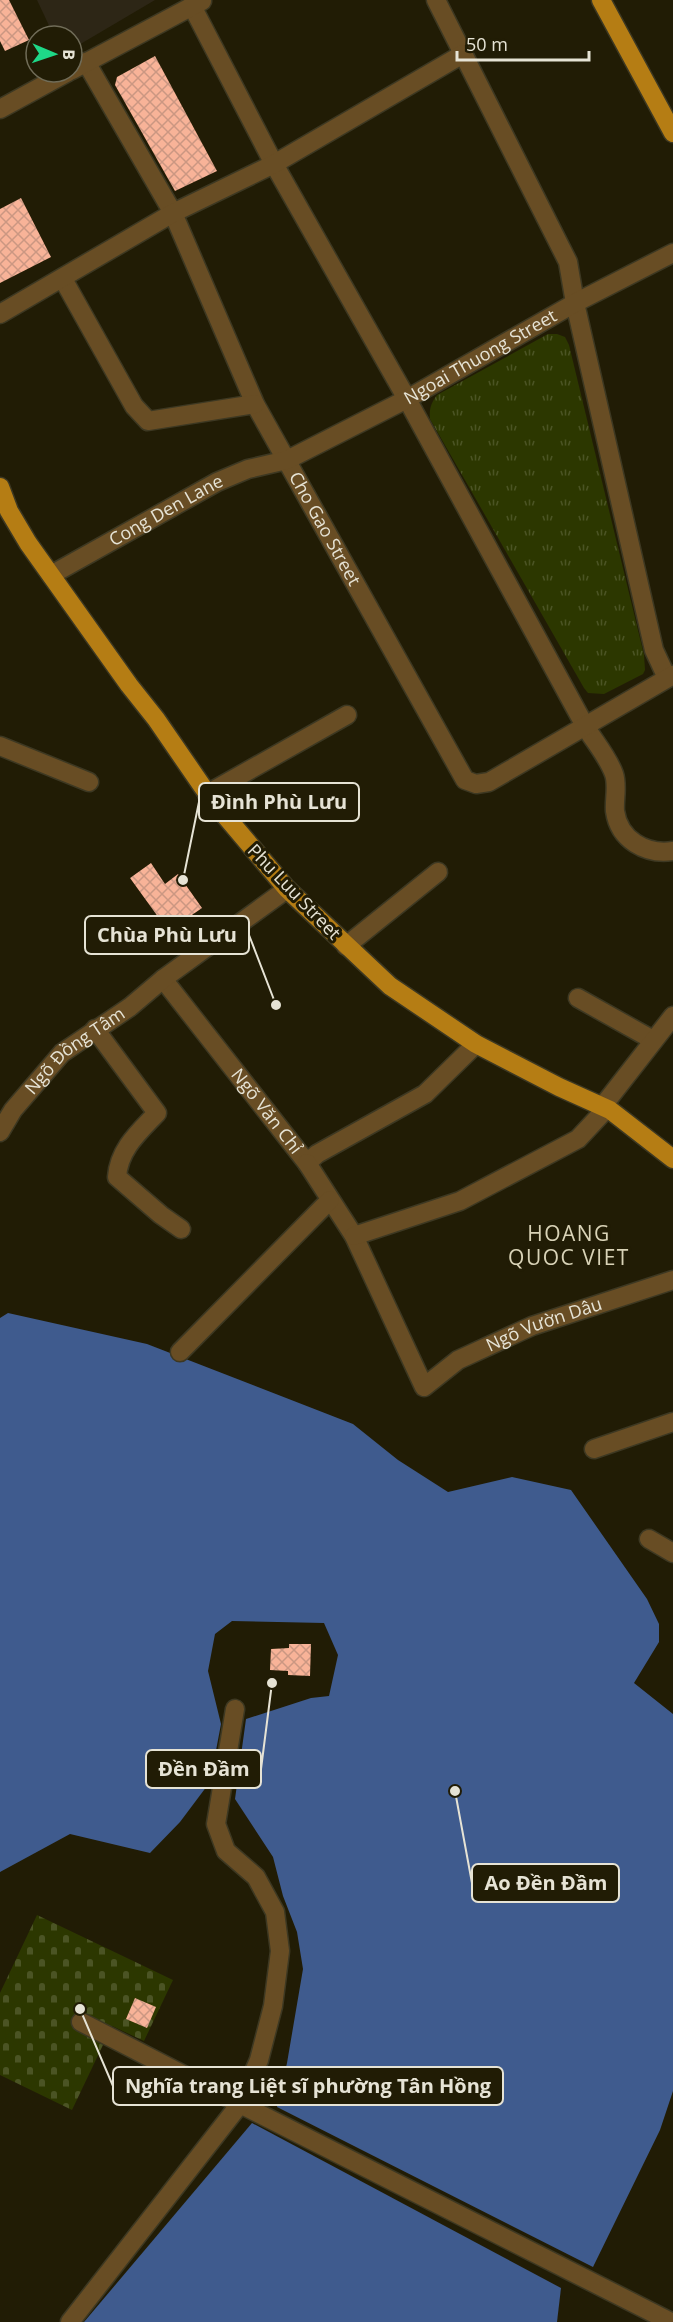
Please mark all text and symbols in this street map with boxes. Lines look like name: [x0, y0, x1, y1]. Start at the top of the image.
north arrow: [24, 24, 84, 84]
scale bar: [457, 24, 589, 62]
text: 50 m: [466, 32, 508, 56]
text: B: [58, 49, 80, 60]
street label: Ngoai Thuong Street: [399, 303, 561, 409]
street label: Cho Gao Street: [284, 467, 367, 589]
street label: Cong Den Lane: [104, 468, 226, 551]
callout: Đình Phù Lưu: [199, 783, 359, 821]
text: Đình Phù Lưu: [211, 788, 347, 815]
street label: Phu Luu Street: [243, 838, 346, 944]
callout: Chùa Phù Lưu: [85, 916, 249, 954]
text: Chùa Phù Lưu: [97, 921, 237, 948]
street label: Ngõ Đồng Tâm: [19, 1001, 129, 1099]
street label: Ngõ Văn Chỉ: [226, 1063, 309, 1159]
district label: HOANG QUOC VIET: [508, 1219, 630, 1271]
street label: Ngõ Vườn Dâu: [482, 1291, 605, 1357]
callout: Đền Đầm: [146, 1750, 261, 1788]
text: Đền Đầm: [158, 1755, 250, 1782]
callout: Ao Đền Đầm: [472, 1864, 619, 1902]
text: Ao Đền Đầm: [485, 1869, 607, 1896]
callout: Nghĩa trang Liệt sĩ phường Tân Hồng: [113, 2067, 503, 2105]
text: Nghĩa trang Liệt sĩ phường Tân Hồng: [125, 2072, 492, 2099]

